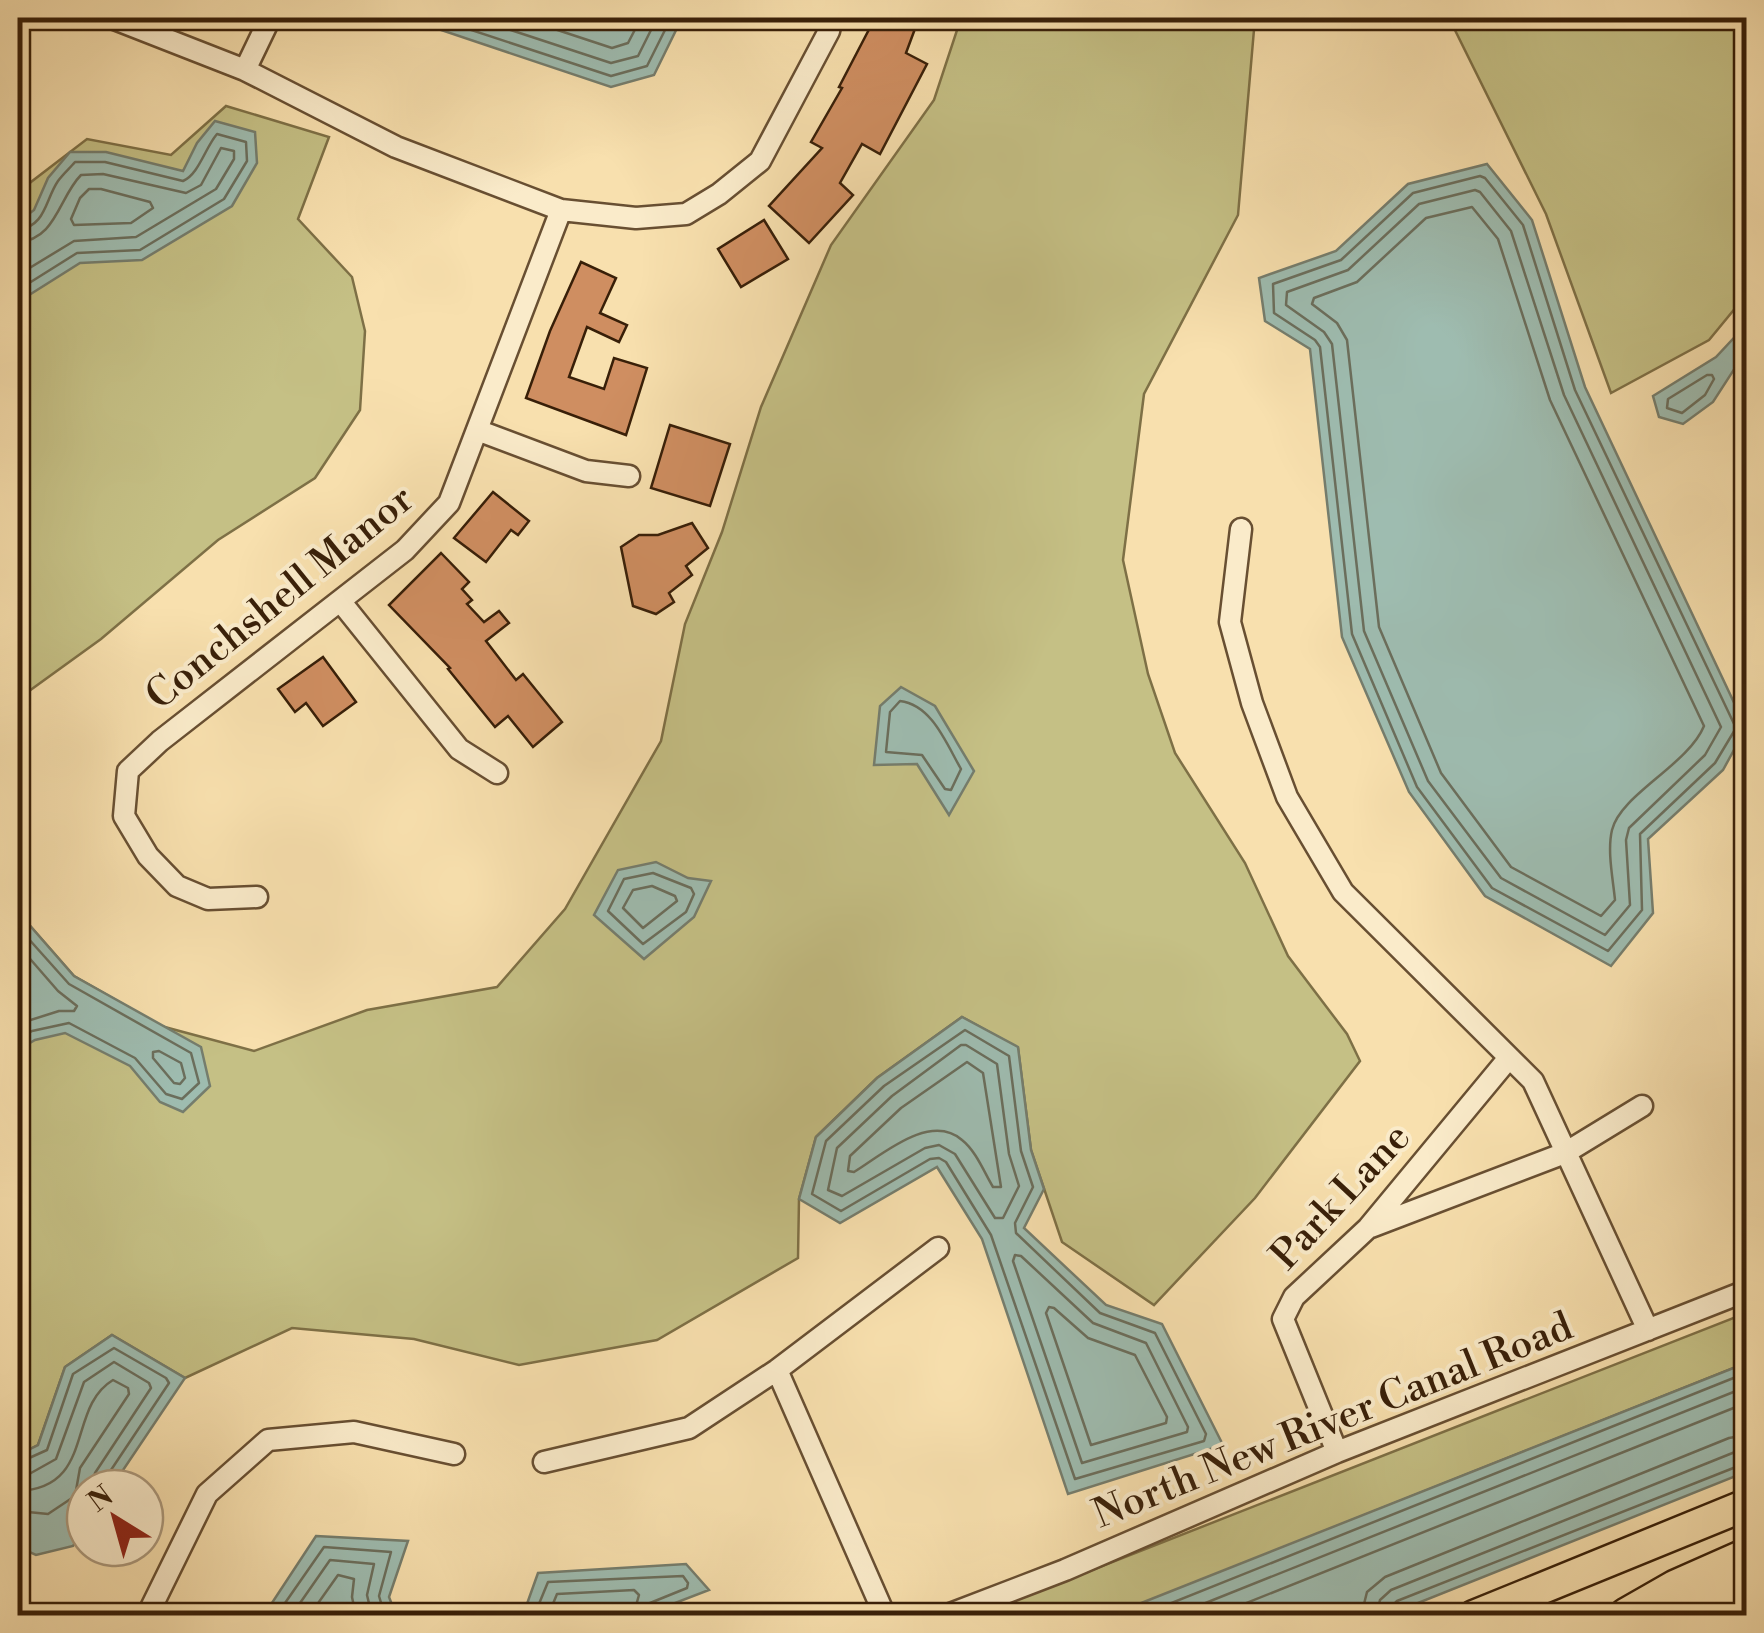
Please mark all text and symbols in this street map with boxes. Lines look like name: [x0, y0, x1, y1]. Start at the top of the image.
street label: Conchshell Manor: [136, 475, 424, 721]
street label: Park Lane: [1261, 1113, 1421, 1281]
street label: North New River Canal Road: [1086, 1302, 1580, 1540]
north arrow: [65, 1468, 165, 1568]
text: N: [81, 1479, 120, 1520]

